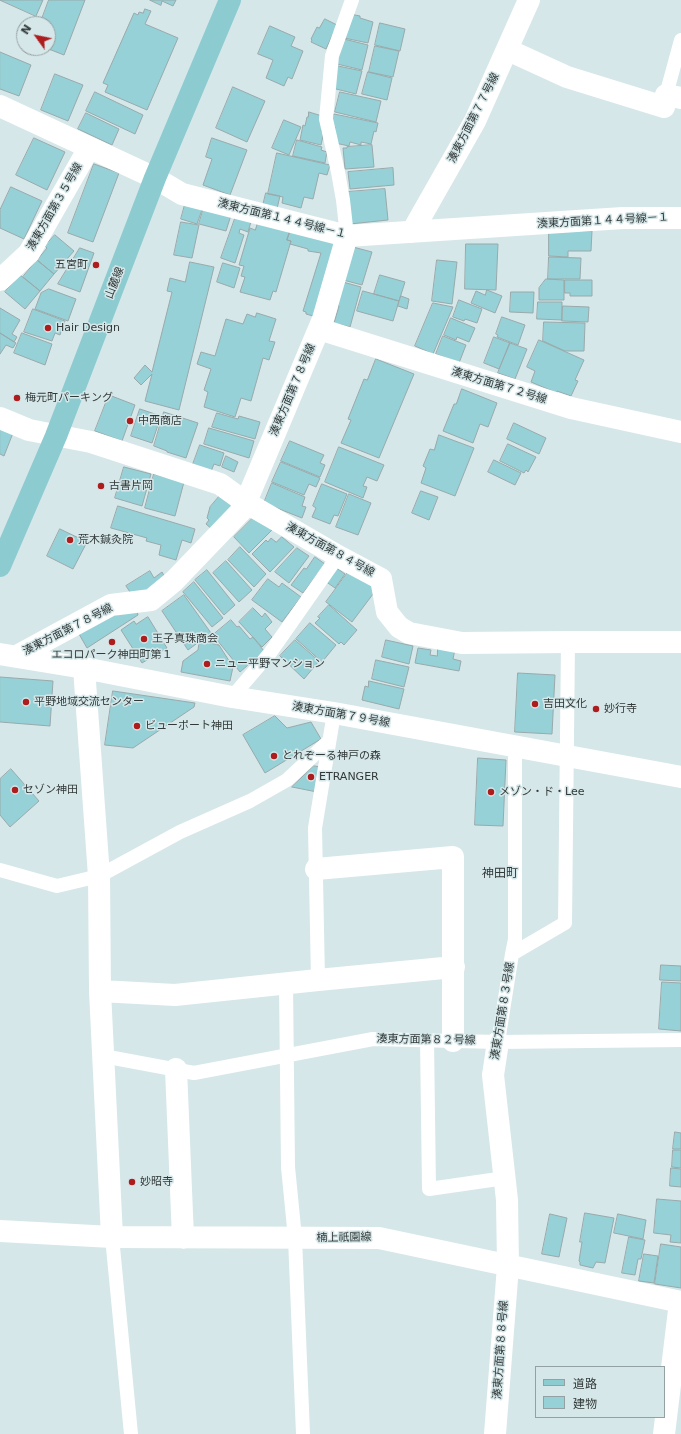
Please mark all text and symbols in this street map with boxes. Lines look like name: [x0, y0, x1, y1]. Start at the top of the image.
north arrow: [16, 16, 56, 56]
text: N: [18, 22, 34, 37]
street label: 湊東方面第７７号線: [446, 71, 502, 165]
street label: 湊東方面第３５号線: [25, 161, 85, 253]
street label: 湊東方面第１４４号線－１: [216, 197, 348, 241]
street label: 湊東方面第１４４号線－１: [537, 211, 669, 231]
place label: 五宮町: [55, 258, 88, 272]
marker: 五宮町: [91, 260, 101, 270]
street label: 山麓線: [103, 265, 127, 301]
place label: Hair Design: [56, 321, 120, 335]
marker: Hair Design: [43, 323, 53, 333]
street label: 湊東方面第７８号線: [268, 342, 318, 438]
street label: 湊東方面第７２号線: [450, 365, 548, 407]
place label: 梅元町パーキング: [25, 391, 113, 405]
marker: 梅元町パーキング: [12, 393, 22, 403]
place label: 中西商店: [138, 414, 182, 428]
marker: 中西商店: [125, 416, 135, 426]
place label: 古書片岡: [109, 479, 153, 493]
marker: 古書片岡: [96, 481, 106, 491]
street label: 湊東方面第８４号線: [284, 520, 376, 580]
place label: 荒木鍼灸院: [78, 533, 133, 547]
marker: 荒木鍼灸院: [65, 535, 75, 545]
street label: 湊東方面第７８号線: [21, 602, 115, 658]
place label: 王子真珠商会: [152, 632, 218, 646]
marker: 王子真珠商会: [139, 634, 149, 644]
marker: エコロパーク神田町第１: [107, 637, 117, 647]
place label: エコロパーク神田町第１: [52, 648, 172, 662]
place label: ニュー平野マンション: [215, 657, 325, 671]
marker: ニュー平野マンション: [202, 659, 212, 669]
place label: 平野地域交流センター: [34, 695, 144, 709]
marker: 平野地域交流センター: [21, 697, 31, 707]
place label: 吉田文化: [543, 697, 587, 711]
marker: 吉田文化: [530, 699, 540, 709]
street label: 湊東方面第７９号線: [291, 700, 391, 730]
place label: 妙行寺: [604, 702, 637, 716]
marker: 妙行寺: [591, 704, 601, 714]
place label: ビューポート神田: [145, 719, 233, 733]
marker: ビューポート神田: [132, 721, 142, 731]
place label: とれぞーる神戸の森: [282, 749, 381, 763]
marker: とれぞーる神戸の森: [269, 751, 279, 761]
place label: ETRANGER: [319, 770, 379, 784]
marker: ETRANGER: [306, 772, 316, 782]
place label: セゾン神田: [23, 783, 78, 797]
marker: セゾン神田: [10, 785, 20, 795]
place label: メゾン・ド・Lee: [499, 785, 584, 799]
marker: メゾン・ド・Lee: [486, 787, 496, 797]
district label: 神田町: [482, 867, 518, 881]
street label: 湊東方面第８３号線: [489, 961, 517, 1061]
street label: 湊東方面第８２号線: [376, 1033, 476, 1047]
place label: 妙昭寺: [140, 1175, 173, 1189]
marker: 妙昭寺: [127, 1177, 137, 1187]
street label: 楠上祇園線: [316, 1231, 372, 1245]
street label: 湊東方面第８８号線: [491, 1300, 511, 1400]
legend: [535, 1366, 665, 1418]
text: 道路: [573, 1377, 597, 1391]
text: 建物: [573, 1397, 597, 1411]

